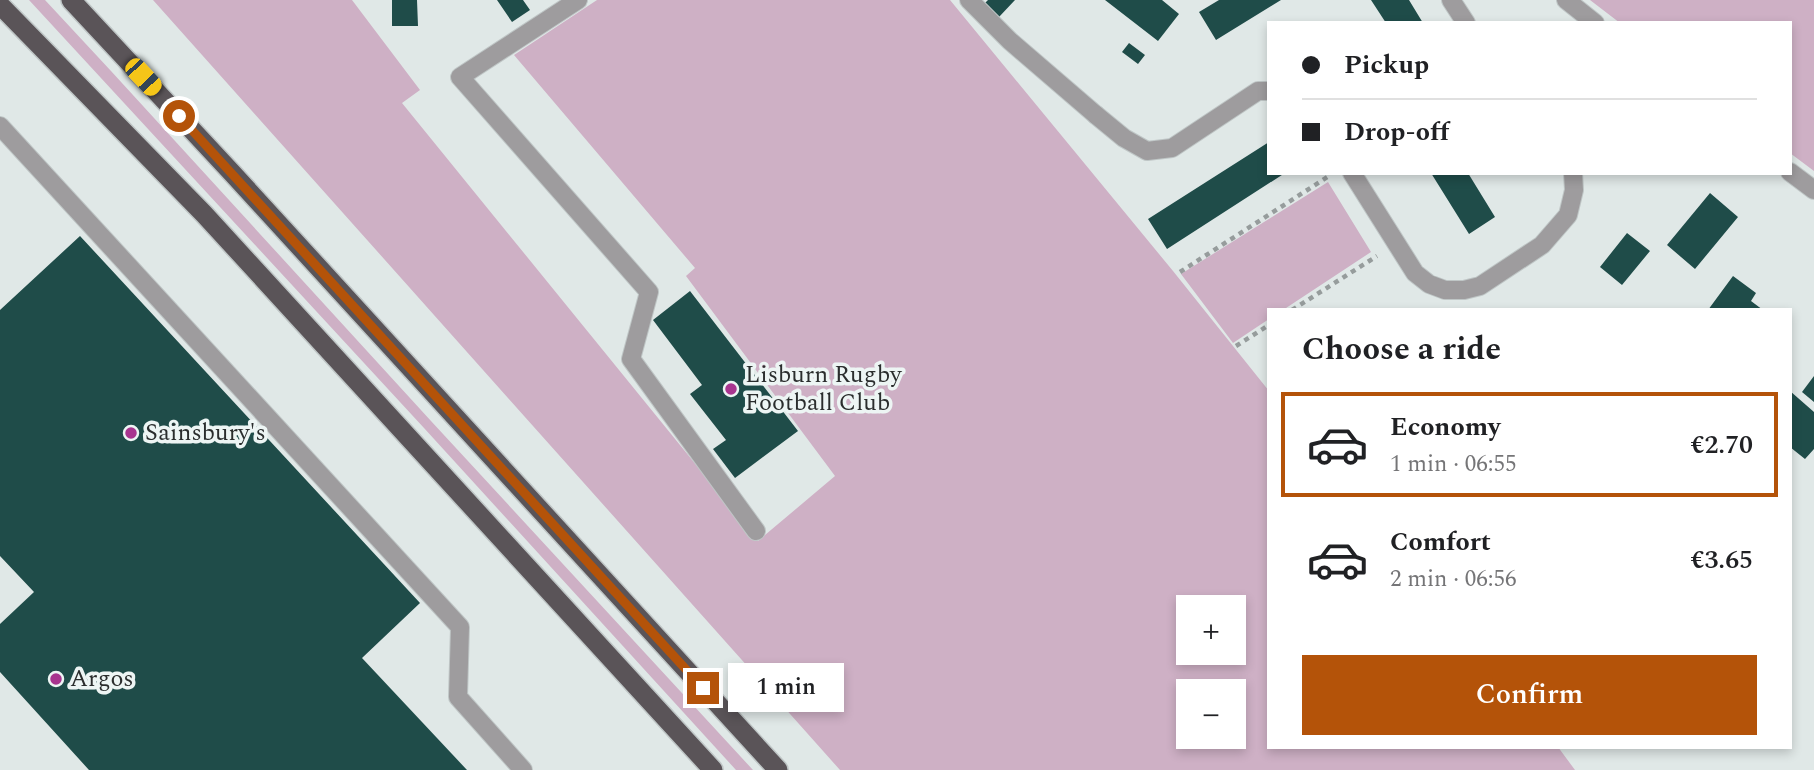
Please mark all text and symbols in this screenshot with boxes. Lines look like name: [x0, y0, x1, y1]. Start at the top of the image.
text: Pickup: [1344, 45, 1429, 85]
car: [121, 54, 166, 100]
route start: [163, 100, 195, 132]
text: Drop-off: [1344, 112, 1449, 152]
text: Choose a ride: [1302, 325, 1501, 374]
place label: Lisburn Rugby Football Club: [745, 357, 903, 421]
marker: Lisburn Rugby Football Club: [723, 381, 739, 397]
text: Economy: [1390, 407, 1500, 447]
icon: car: [1306, 413, 1369, 476]
place label: Sainsbury's: [145, 415, 266, 451]
marker: Sainsbury's: [123, 425, 139, 441]
text: €2.70: [1690, 425, 1753, 465]
text: 1 min · 06:55: [1390, 447, 1517, 482]
text: Comfort: [1390, 522, 1491, 562]
icon: car: [1306, 528, 1369, 591]
text: €3.65: [1690, 540, 1753, 580]
text: 2 min · 06:56: [1390, 562, 1517, 597]
map controls: [1176, 595, 1246, 749]
button: +: [1176, 595, 1246, 665]
button: Confirm: [1302, 655, 1757, 735]
place label: Argos: [70, 661, 134, 697]
callout: 1 min: [728, 664, 843, 712]
text: 1 min: [756, 670, 816, 705]
marker: Argos: [48, 671, 64, 687]
route end: [687, 672, 719, 704]
button: −: [1176, 679, 1246, 749]

